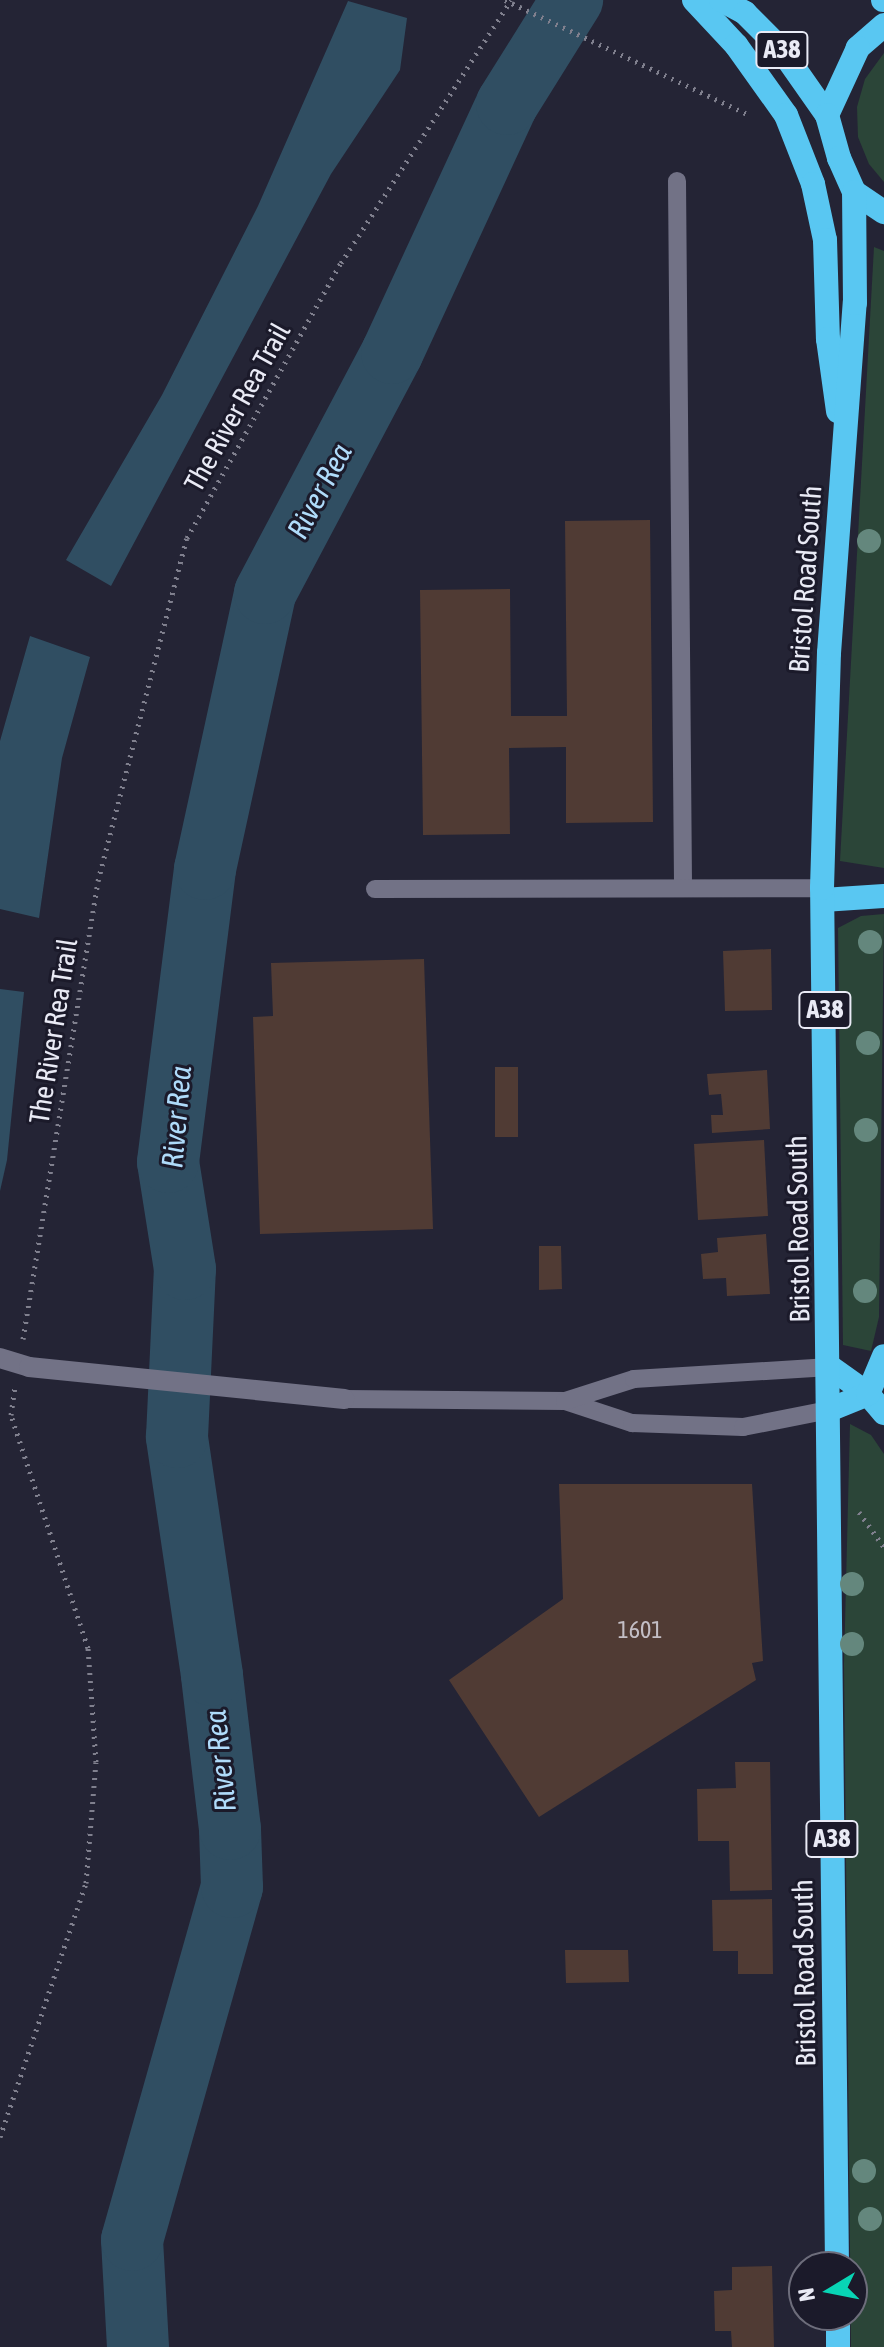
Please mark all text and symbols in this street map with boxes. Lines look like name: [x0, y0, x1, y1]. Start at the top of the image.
road number: A38: [754, 28, 810, 72]
street label: The River Rea Trail: [177, 317, 297, 497]
water label: River Rea: [279, 437, 359, 545]
street label: Bristol Road South: [782, 484, 828, 674]
street label: The River Rea Trail: [22, 936, 84, 1126]
road number: A38: [797, 988, 853, 1032]
water label: River Rea: [154, 1064, 198, 1170]
street label: Bristol Road South: [780, 1135, 816, 1323]
house number: 1601: [617, 1616, 663, 1644]
water label: River Rea: [197, 1708, 243, 1814]
road number: A38: [804, 1817, 860, 1861]
street label: Bristol Road South: [786, 1879, 822, 2067]
north arrow: [788, 2251, 868, 2331]
text: N: [792, 2286, 820, 2303]

